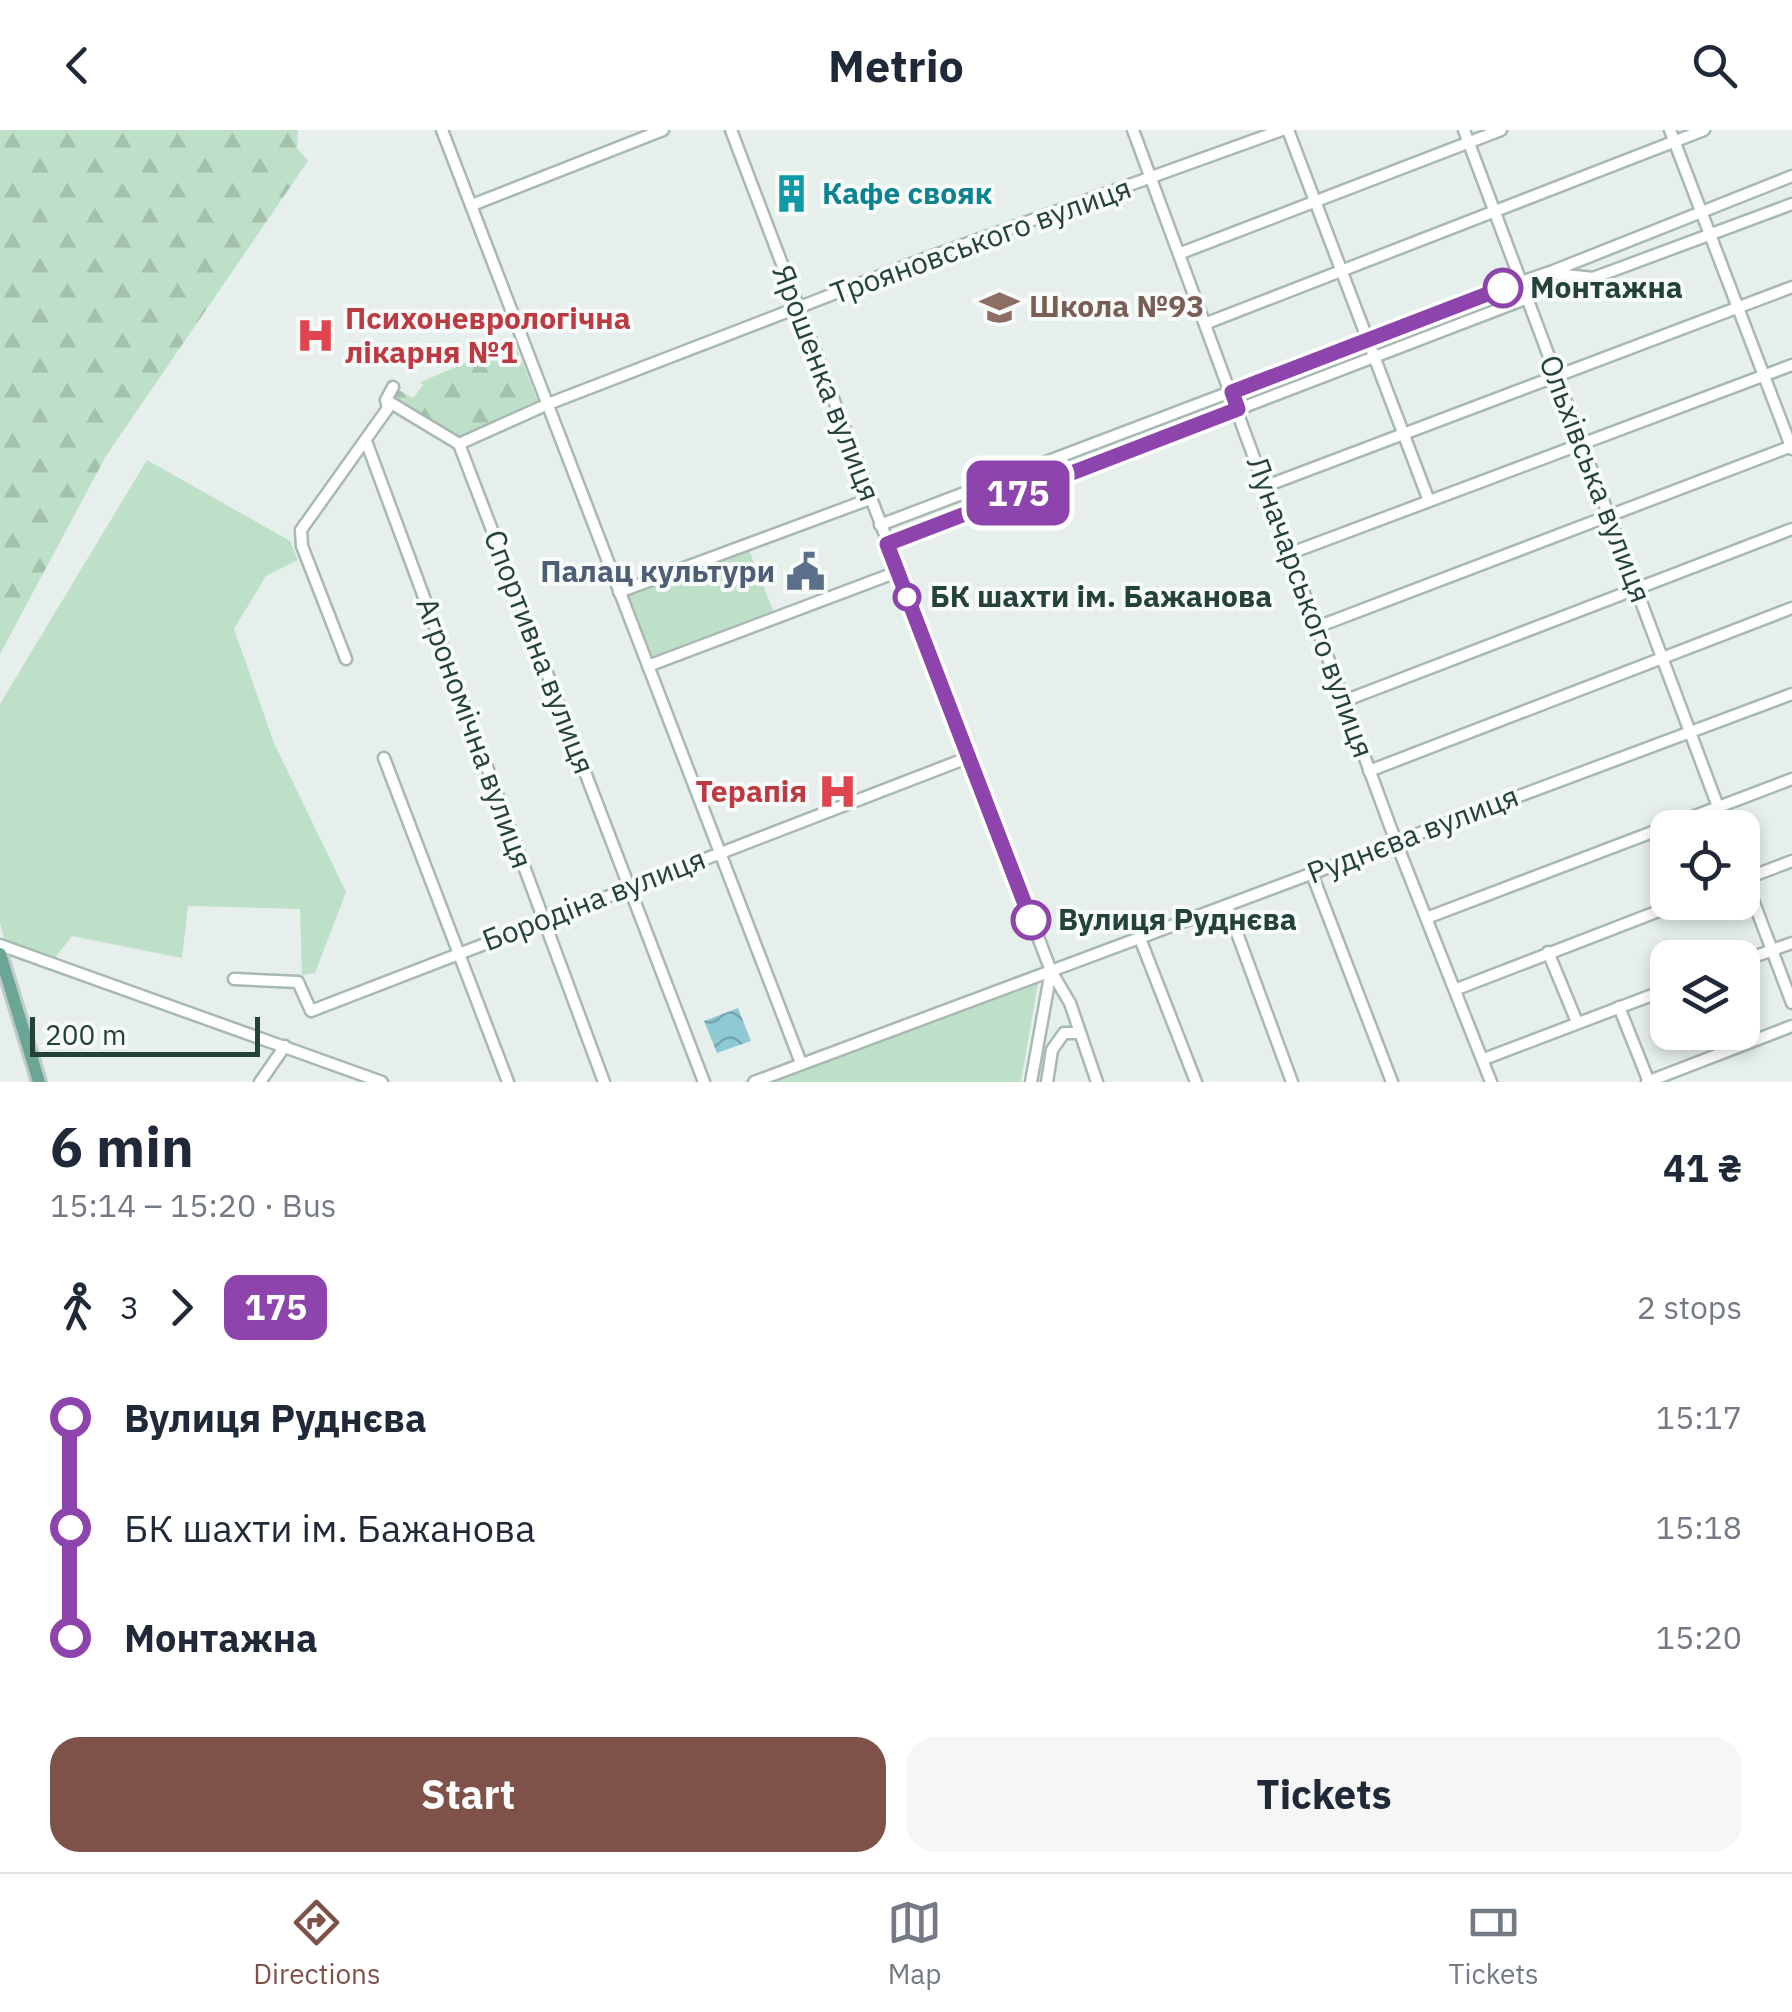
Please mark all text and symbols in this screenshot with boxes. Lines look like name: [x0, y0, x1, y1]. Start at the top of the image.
text: Metrio: [828, 36, 964, 94]
icon: back: [50, 38, 105, 93]
icon: search: [1687, 38, 1742, 93]
street label: Трояновського вулиця: [825, 167, 1136, 312]
building icon: Кафе свояк: [771, 173, 813, 215]
place label: Кафе свояк: [822, 173, 993, 212]
street label: Ярошенка вулиця: [764, 259, 890, 506]
place label: Монтажна: [1530, 267, 1683, 306]
marker: Монтажна: [1484, 269, 1522, 307]
school or university icon: Школа №93: [978, 286, 1020, 328]
place label: Школа №93: [1029, 286, 1204, 325]
place label: Психоневрологічна лікарня №1: [345, 298, 631, 371]
hospital icon: Психоневрологічна лікарня №1: [294, 315, 336, 357]
street label: Ольхівська вулиця: [1531, 349, 1662, 608]
street label: Луначарського вулиця: [1239, 450, 1384, 763]
line badge: 175: [960, 460, 1076, 526]
text: 175: [986, 470, 1050, 516]
street label: Спортивна вулиця: [476, 524, 605, 779]
place label: Палац культури: [540, 551, 775, 590]
public building icon: Палац культури: [784, 551, 826, 593]
place label: БК шахти ім. Бажанова: [930, 576, 1272, 615]
marker: БК шахти ім. Бажанова: [894, 584, 920, 610]
street label: Агрономічна вулиця: [408, 592, 543, 873]
place label: Терапія: [696, 771, 807, 810]
hospital icon: Терапія: [816, 771, 858, 813]
street label: Руднєва вулиця: [1301, 775, 1524, 892]
map controls: [1650, 810, 1760, 1050]
button: locate: [1650, 810, 1760, 920]
street label: Бородіна вулиця: [476, 838, 711, 959]
place label: Вулиця Руднєва: [1058, 899, 1297, 938]
marker: Вулиця Руднєва: [1012, 901, 1050, 939]
button: layers: [1650, 940, 1760, 1050]
scale bar: [30, 1012, 260, 1056]
text: 200 m: [45, 1016, 126, 1053]
text: 6 min: [50, 1111, 194, 1182]
text: 41 ₴: [1663, 1143, 1742, 1192]
text: 15:14 – 15:20 · Bus: [50, 1184, 336, 1226]
icon: walk: [50, 1280, 105, 1335]
icon: forward: [154, 1280, 209, 1335]
text: 175: [244, 1284, 307, 1330]
text: 3: [120, 1286, 139, 1328]
text: 2 stops: [1637, 1286, 1742, 1328]
text: Вулиця Руднєва: [124, 1393, 427, 1442]
text: 15:17: [1656, 1396, 1742, 1438]
text: БК шахти ім. Бажанова: [124, 1503, 535, 1552]
text: 15:18: [1656, 1506, 1742, 1548]
text: Монтажна: [124, 1613, 318, 1662]
text: 15:20: [1656, 1616, 1742, 1658]
button: Start: [50, 1737, 886, 1852]
button: Tickets: [906, 1737, 1742, 1852]
tab: Directions: [253, 1895, 381, 1992]
tab: Map: [887, 1895, 942, 1992]
tab: Tickets: [1449, 1895, 1539, 1992]

